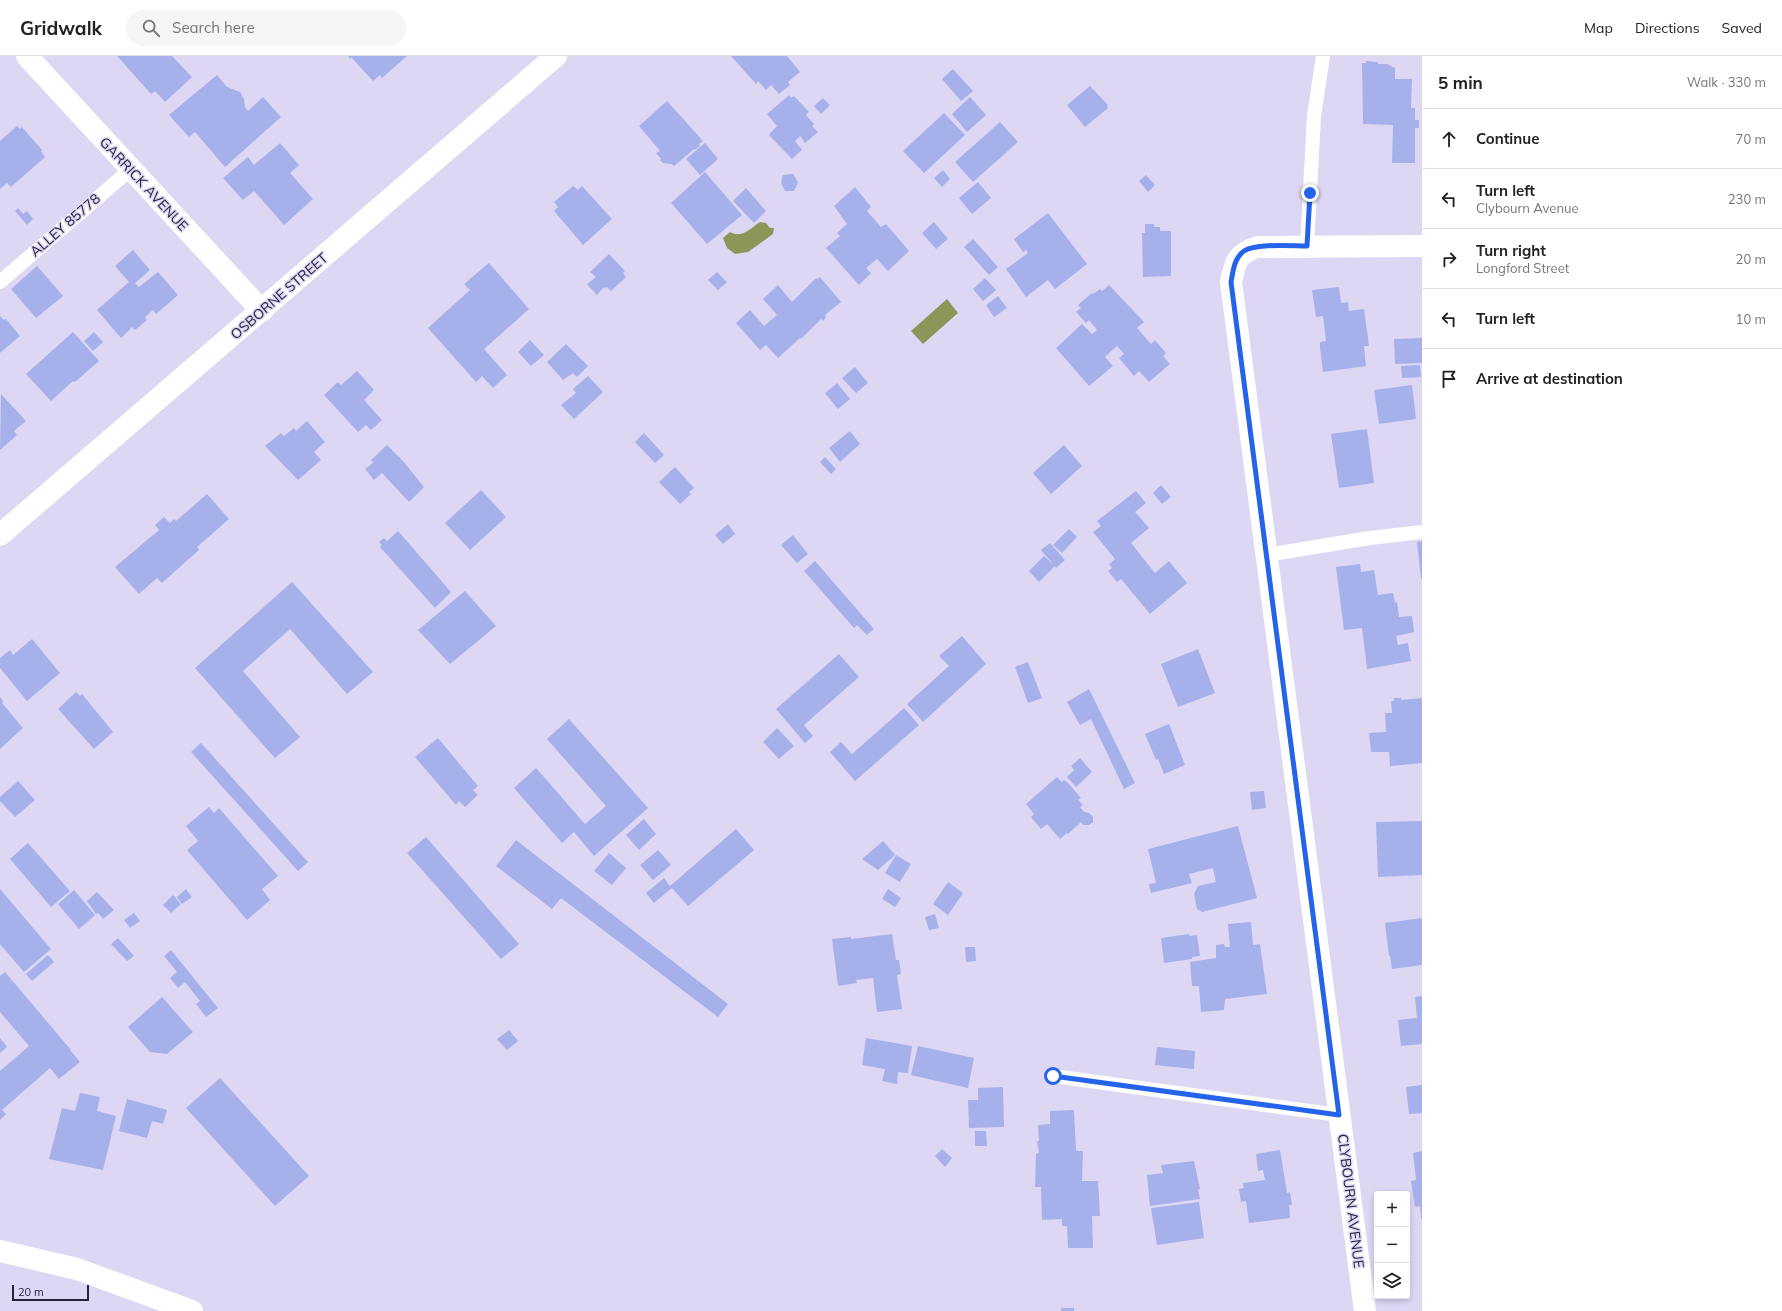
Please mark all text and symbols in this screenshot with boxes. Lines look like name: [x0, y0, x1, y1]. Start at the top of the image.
search box: [126, 10, 406, 46]
text: Gridwalk: [20, 16, 102, 40]
icon: search: [140, 17, 162, 39]
text: Search here: [172, 18, 255, 37]
text: Map: [1584, 19, 1613, 37]
text: Directions: [1635, 19, 1700, 37]
text: Saved: [1722, 19, 1762, 37]
text: 5 min: [1438, 72, 1483, 93]
text: Walk · 330 m: [1687, 74, 1766, 90]
icon: ahead: [1438, 128, 1460, 150]
text: Continue: [1476, 129, 1539, 148]
text: 70 m: [1736, 131, 1766, 147]
street label: GARRICK AVENUE: [96, 133, 192, 235]
text: Turn left: [1476, 181, 1535, 200]
route end: [1301, 184, 1319, 202]
icon: left: [1438, 188, 1460, 210]
street label: ALLEY 85778: [26, 189, 104, 261]
text: 230 m: [1728, 191, 1766, 207]
text: Clybourn Avenue: [1476, 200, 1579, 216]
text: Turn right: [1476, 241, 1546, 260]
street label: OSBORNE STREET: [227, 248, 332, 343]
icon: right: [1438, 248, 1460, 270]
text: 20 m: [1736, 251, 1766, 267]
text: Longford Street: [1476, 260, 1569, 276]
icon: left: [1438, 308, 1460, 330]
text: Turn left: [1476, 309, 1535, 328]
text: 10 m: [1736, 311, 1766, 327]
icon: arrive: [1438, 368, 1460, 390]
text: Arrive at destination: [1476, 369, 1623, 388]
route start: [1044, 1067, 1062, 1085]
street label: CLYBOURN AVENUE: [1334, 1133, 1368, 1269]
map controls: [1374, 1191, 1410, 1299]
button: +: [1374, 1191, 1410, 1227]
button: −: [1374, 1227, 1410, 1263]
button: layers: [1374, 1263, 1410, 1299]
scale bar: [12, 1283, 89, 1302]
text: 20 m: [18, 1285, 44, 1299]

